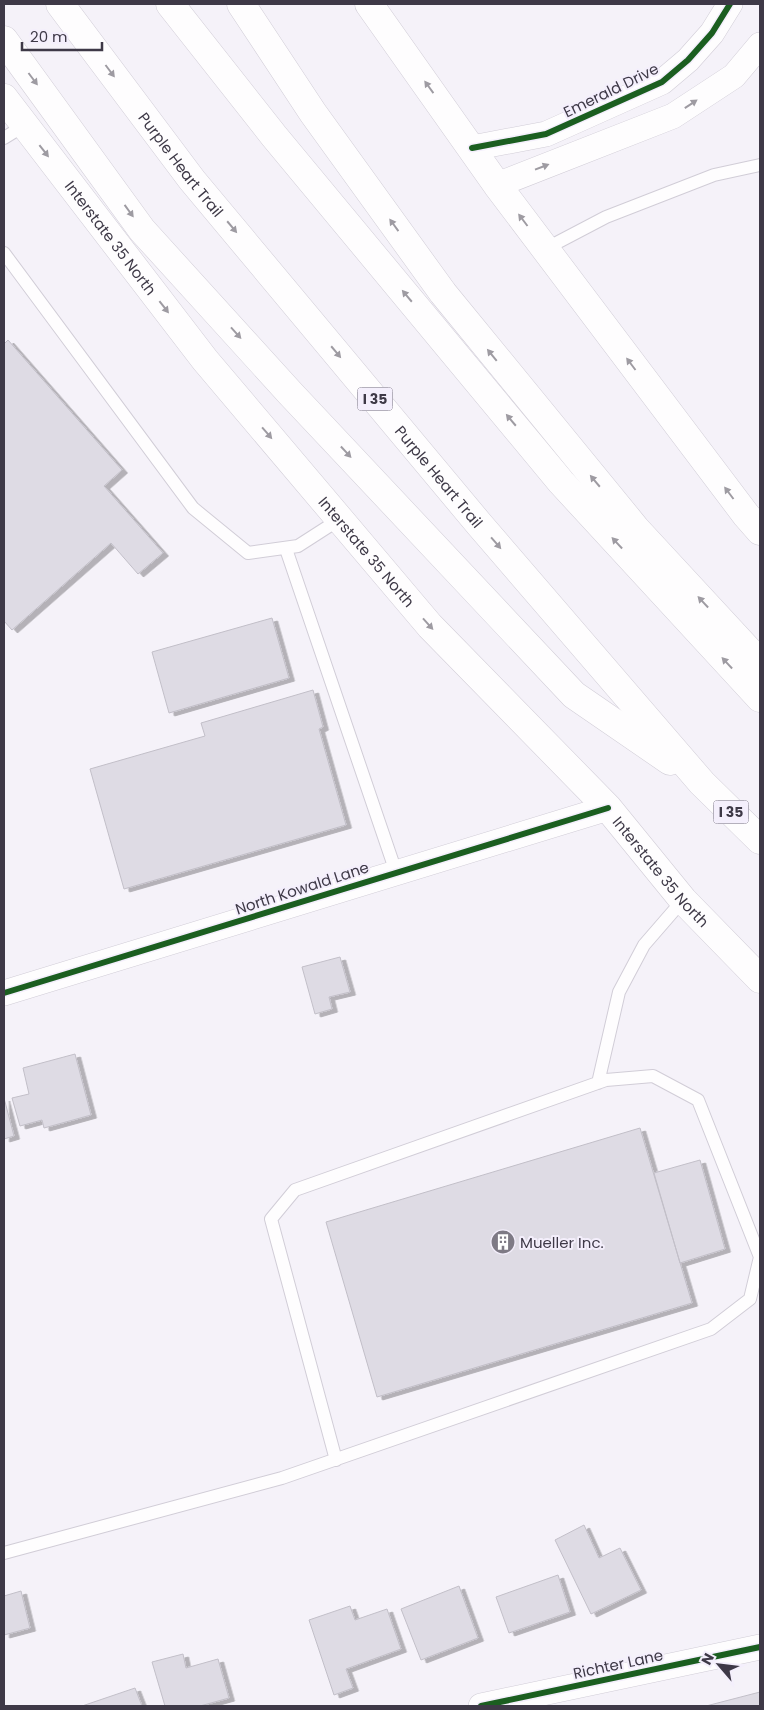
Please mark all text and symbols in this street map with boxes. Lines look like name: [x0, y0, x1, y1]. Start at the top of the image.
scale bar: [22, 20, 102, 52]
text: 20 m: [30, 26, 68, 47]
street label: Emerald Drive: [560, 58, 662, 122]
one-way arrow: [105, 64, 116, 77]
one-way arrow: [28, 72, 38, 86]
one-way arrow: [424, 80, 434, 94]
one-way arrow: [685, 99, 698, 108]
street label: Purple Heart Trail: [134, 108, 229, 221]
one-way arrow: [39, 144, 49, 157]
one-way arrow: [535, 163, 550, 171]
street label: Interstate 35 North: [60, 176, 162, 299]
one-way arrow: [123, 204, 133, 217]
one-way arrow: [518, 213, 528, 227]
one-way arrow: [389, 219, 399, 232]
one-way arrow: [226, 220, 237, 233]
one-way arrow: [401, 289, 412, 302]
one-way arrow: [159, 300, 170, 313]
one-way arrow: [230, 326, 242, 338]
one-way arrow: [330, 345, 341, 358]
one-way arrow: [487, 348, 498, 361]
one-way arrow: [626, 357, 636, 371]
road number: I 35: [358, 388, 392, 410]
one-way arrow: [505, 414, 516, 427]
street label: Purple Heart Trail: [390, 421, 488, 532]
one-way arrow: [262, 426, 273, 439]
one-way arrow: [340, 446, 352, 458]
one-way arrow: [589, 475, 601, 487]
one-way arrow: [724, 486, 734, 500]
street label: Interstate 35 North: [314, 492, 420, 611]
one-way arrow: [612, 536, 623, 549]
one-way arrow: [490, 537, 502, 549]
one-way arrow: [697, 596, 709, 608]
one-way arrow: [423, 617, 434, 630]
one-way arrow: [721, 657, 733, 669]
road number: I 35: [714, 800, 748, 824]
street label: Interstate 35 North: [608, 812, 714, 931]
street label: North Kowald Lane: [233, 857, 371, 919]
building icon: Mueller Inc.: [490, 1229, 516, 1255]
place label: Mueller Inc.: [520, 1232, 604, 1253]
north arrow: [694, 1640, 744, 1690]
street label: Richter Lane: [571, 1644, 665, 1684]
text: N: [696, 1650, 719, 1668]

